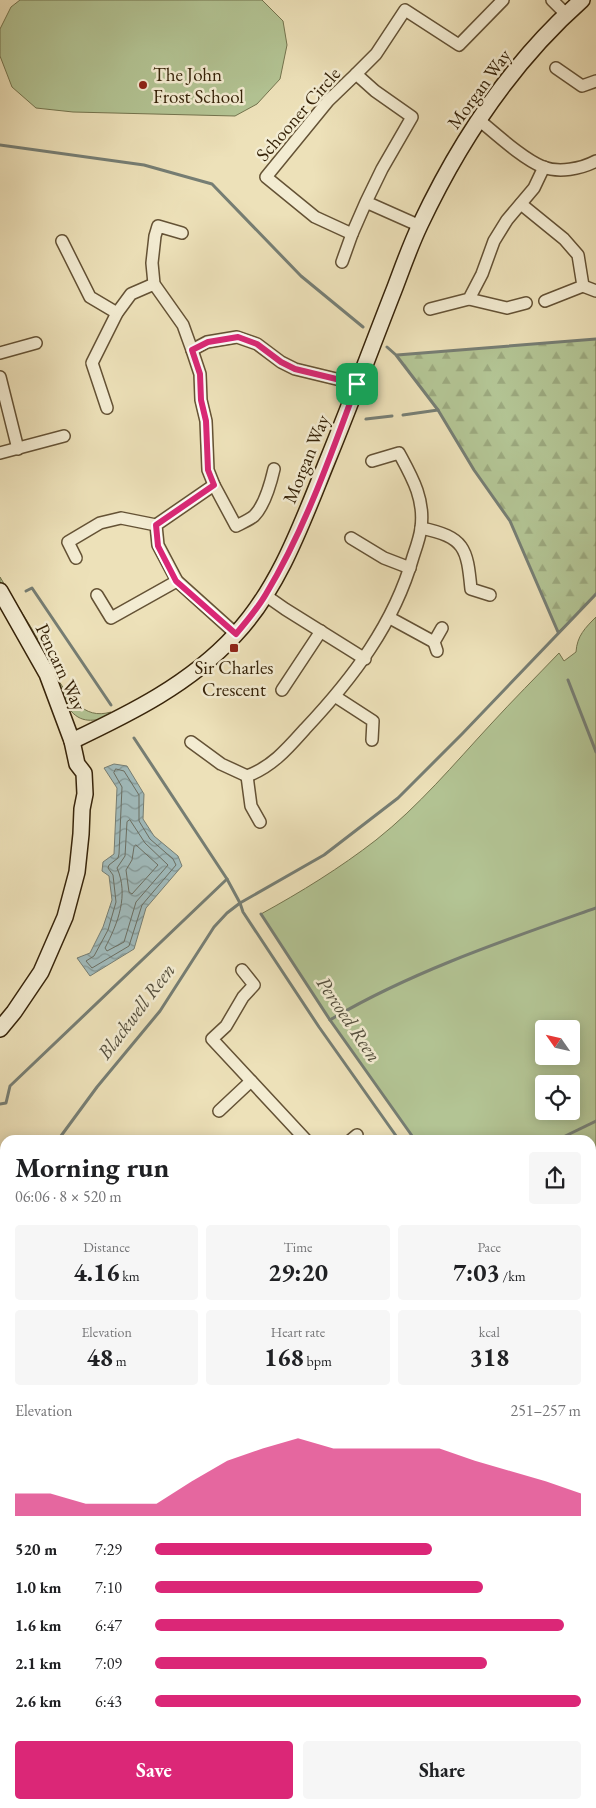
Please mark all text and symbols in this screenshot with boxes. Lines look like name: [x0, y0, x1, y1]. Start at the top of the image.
street label: Morgan Way: [441, 43, 517, 134]
place label: The John Frost School: [153, 62, 244, 109]
street label: Schooner Circle: [250, 62, 346, 166]
marker: The John Frost School: [137, 79, 149, 91]
pin: [336, 363, 378, 405]
icon: arrive: [343, 370, 371, 398]
street label: Morgan Way: [277, 410, 335, 507]
street label: Pencarn Way: [30, 619, 92, 715]
marker: Sir Charles Crescent: [228, 642, 240, 654]
place label: Sir Charles Crescent: [195, 655, 273, 702]
water label: Blackwell Reen: [91, 958, 181, 1065]
water label: Percoed Reen: [311, 971, 387, 1067]
north arrow: [535, 1020, 580, 1065]
map controls: [535, 1020, 580, 1120]
button: locate: [535, 1075, 580, 1120]
text: Morning run: [15, 1149, 169, 1185]
button: share: [529, 1152, 581, 1204]
text: 06:06 · 8 × 520 m: [15, 1186, 122, 1207]
text: Distance: [83, 1238, 130, 1256]
text: Time: [283, 1238, 313, 1256]
text: Pace: [478, 1238, 501, 1256]
text: 4.16: [74, 1256, 119, 1288]
text: 29:20: [268, 1256, 328, 1288]
text: 7:03: [453, 1256, 500, 1288]
text: km: [119, 1267, 140, 1285]
text: /km: [500, 1267, 526, 1285]
text: Elevation: [81, 1323, 132, 1341]
text: Heart rate: [271, 1323, 325, 1341]
text: kcal: [479, 1323, 500, 1341]
text: 48: [87, 1341, 113, 1373]
text: 168: [264, 1341, 304, 1373]
text: 318: [469, 1341, 509, 1373]
text: m: [113, 1352, 127, 1370]
text: bpm: [304, 1352, 332, 1370]
text: Elevation: [15, 1400, 73, 1421]
text: 251–257 m: [510, 1400, 581, 1421]
text: 520 m: [15, 1539, 57, 1560]
text: 7:29: [95, 1539, 122, 1560]
text: 1.0 km: [15, 1577, 61, 1598]
text: 7:10: [95, 1577, 122, 1598]
text: 1.6 km: [15, 1615, 61, 1636]
text: 6:47: [95, 1615, 122, 1636]
text: 2.1 km: [15, 1653, 61, 1674]
text: 7:09: [95, 1653, 122, 1674]
text: 2.6 km: [15, 1691, 61, 1712]
text: 6:43: [95, 1691, 122, 1712]
button: Save: [15, 1741, 293, 1799]
button: Share: [303, 1741, 581, 1799]

